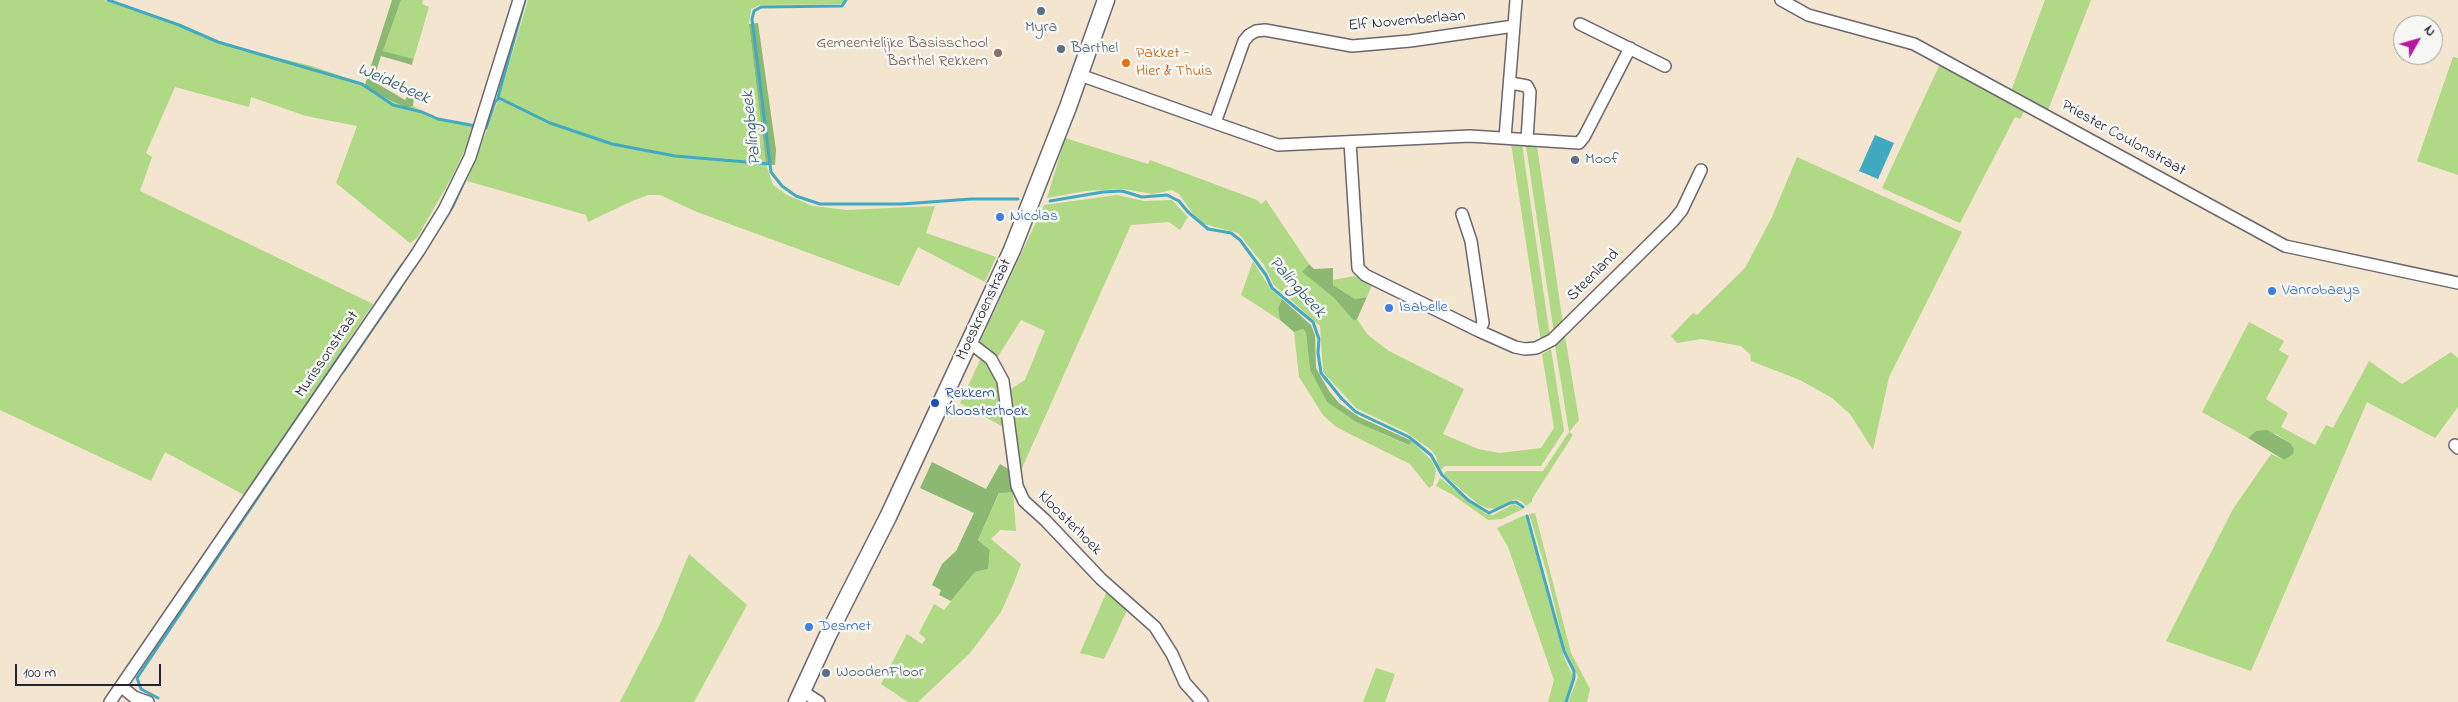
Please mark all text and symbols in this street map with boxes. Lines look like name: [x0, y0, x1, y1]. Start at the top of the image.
marker: Myra: [1035, 5, 1047, 17]
street label: Elf Novemberlaan: [1348, 7, 1466, 37]
north arrow: [2393, 15, 2443, 65]
place label: Myra: [1025, 18, 1057, 38]
text: N: [2418, 21, 2441, 41]
place label: Gemeentelijke Basisschool Barthel Rekkem: [816, 34, 988, 72]
place label: Barthel: [1071, 39, 1118, 59]
marker: Barthel: [1055, 43, 1067, 55]
place label: Pakket - Hier & Thuis: [1136, 44, 1213, 82]
marker: Gemeentelijke Basisschool Barthel Rekkem: [992, 47, 1004, 59]
marker: Pakket - Hier & Thuis: [1120, 57, 1132, 69]
water label: Weidebeek: [353, 59, 433, 111]
water label: Palingbeek: [738, 90, 768, 166]
street label: Priester Coulonstraat: [2057, 97, 2189, 181]
place label: Moof: [1585, 150, 1619, 170]
marker: Moof: [1569, 154, 1581, 166]
place label: Nicolas: [1010, 207, 1058, 227]
marker: Nicolas: [994, 211, 1006, 223]
street label: Steenland: [1564, 246, 1624, 306]
water label: Palingbeek: [1263, 253, 1329, 323]
street label: Moeskroenstraat: [953, 256, 1017, 364]
place label: Vanrobaeys: [2282, 281, 2360, 301]
marker: Vanrobaeys: [2266, 285, 2278, 297]
place label: Isabelle: [1399, 298, 1448, 318]
marker: Isabelle: [1383, 302, 1395, 314]
street label: Murissonstraat: [292, 308, 364, 402]
place label: Rekkem Kloosterhoek: [945, 384, 1028, 422]
marker: Rekkem Kloosterhoek: [929, 397, 941, 409]
street label: Kloosterhoek: [1033, 488, 1105, 560]
place label: Desmet: [819, 617, 871, 637]
marker: Desmet: [803, 621, 815, 633]
scale bar: [18, 654, 164, 686]
text: 100 m: [23, 662, 56, 684]
place label: WoodenFloor: [836, 663, 924, 683]
marker: WoodenFloor: [820, 667, 832, 679]

